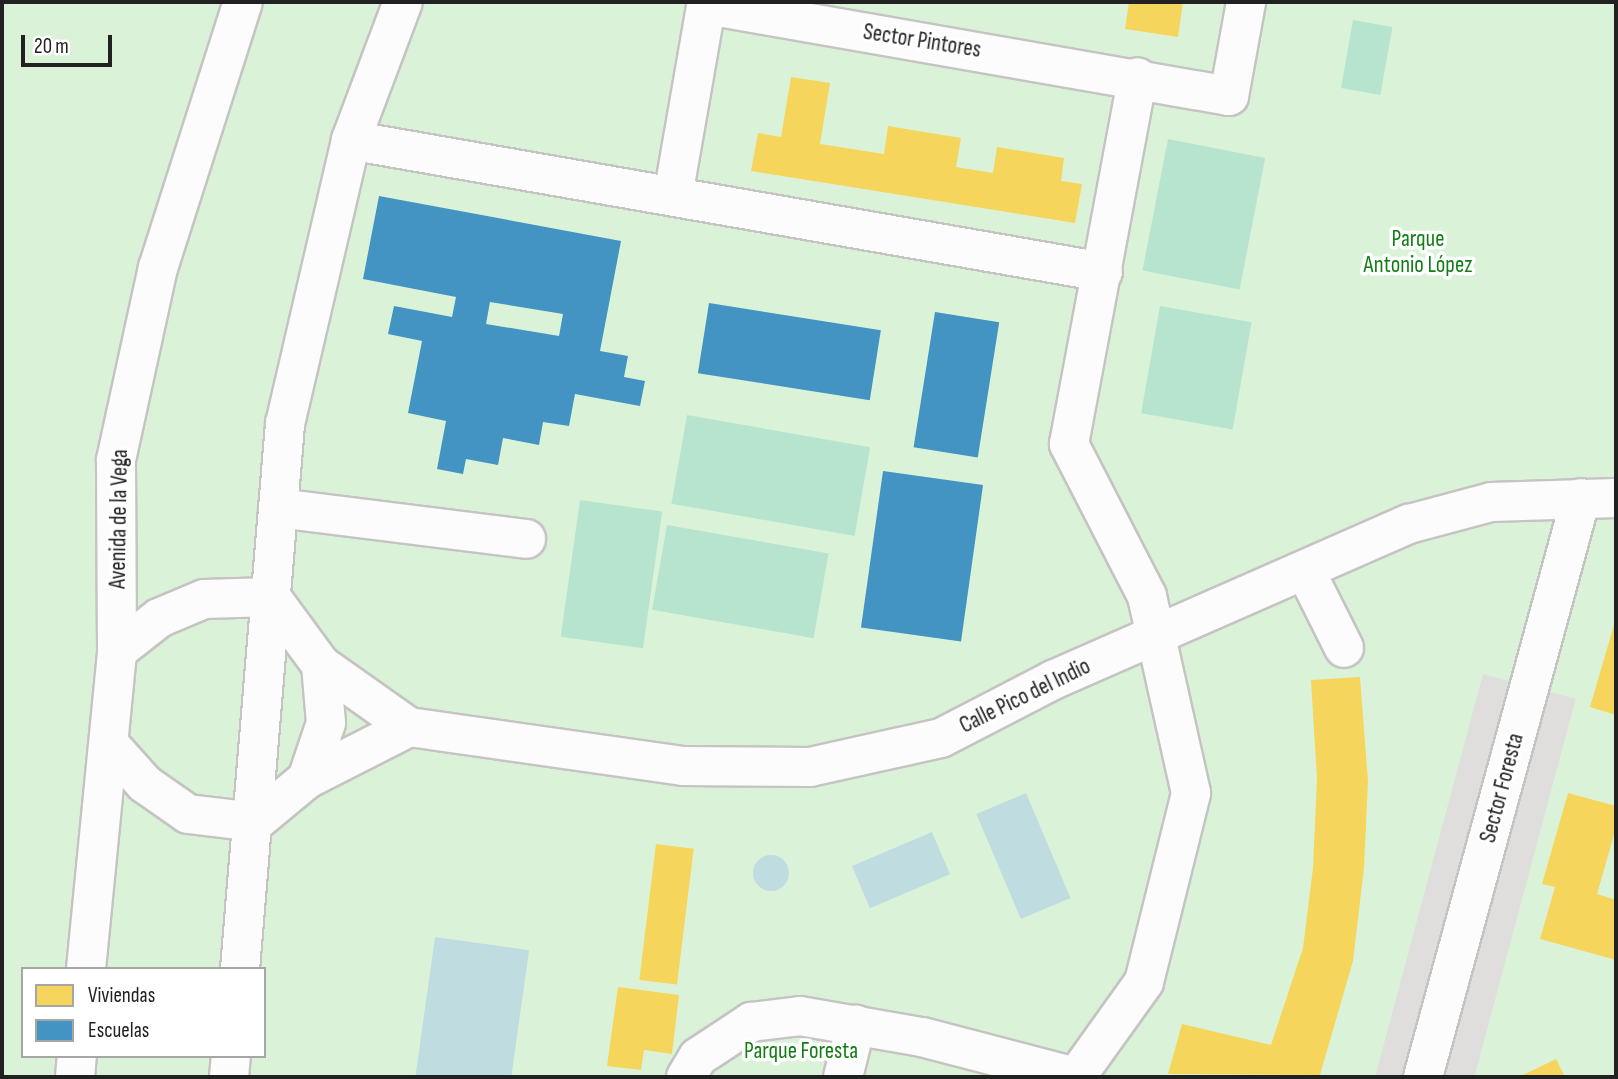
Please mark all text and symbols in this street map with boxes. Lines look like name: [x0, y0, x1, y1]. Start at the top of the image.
street label: Sector Pintores: [861, 18, 983, 64]
scale bar: [24, 21, 116, 65]
text: 20 m: [34, 34, 69, 59]
park label: Parque Antonio López: [1364, 225, 1472, 279]
street label: Avenida de la Vega: [104, 449, 134, 589]
street label: Calle Pico del Indio: [955, 652, 1095, 740]
street label: Sector Foresta: [1474, 730, 1530, 846]
legend: [21, 967, 266, 1058]
text: Viviendas: [88, 983, 155, 1008]
text: Escuelas: [88, 1018, 149, 1043]
park label: Parque Foresta: [744, 1037, 858, 1065]

